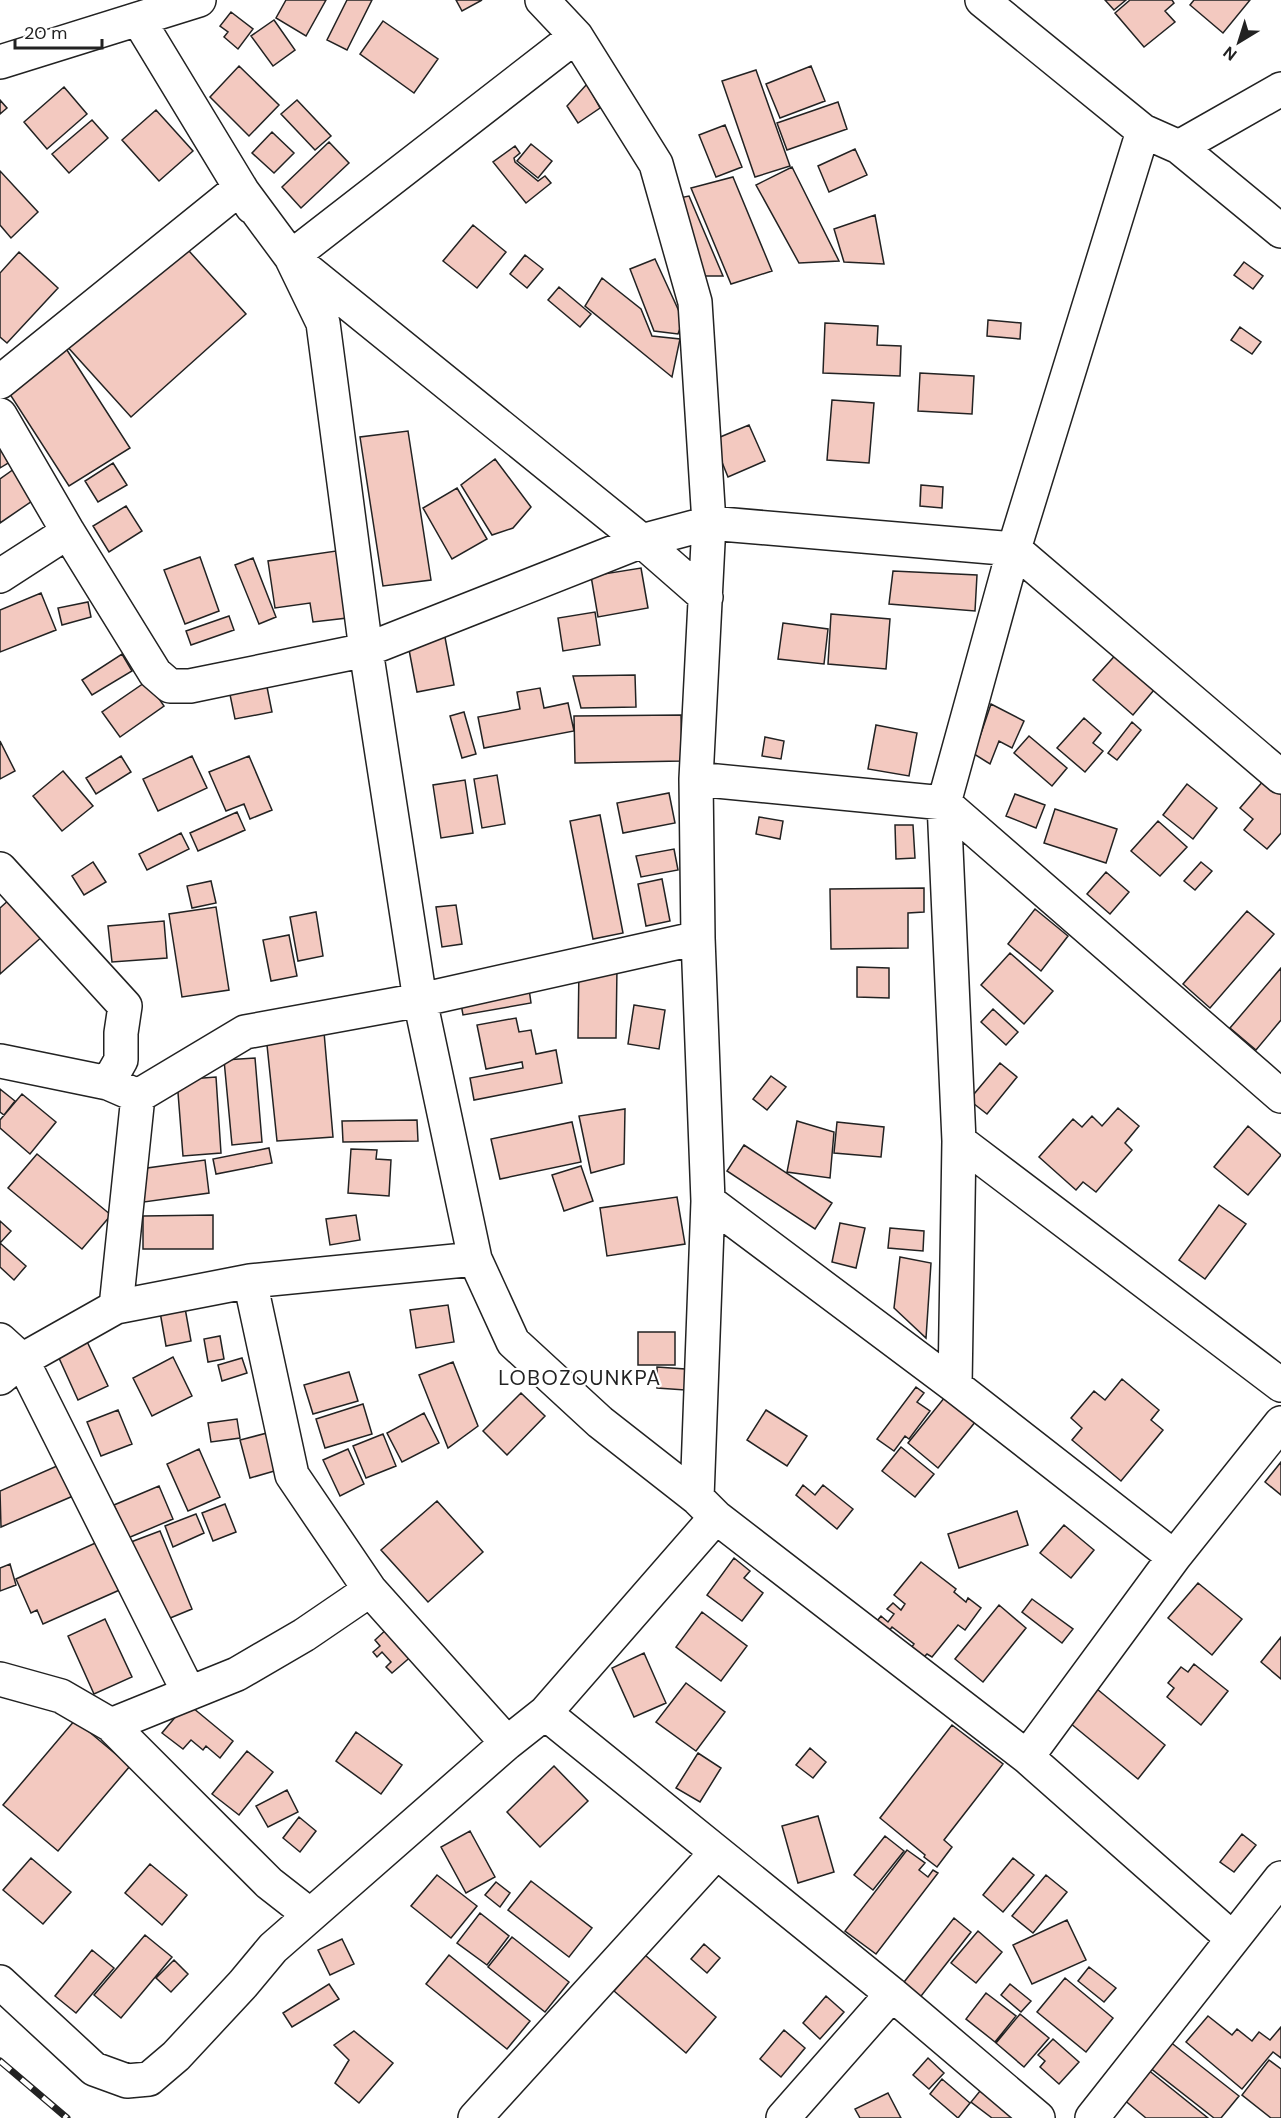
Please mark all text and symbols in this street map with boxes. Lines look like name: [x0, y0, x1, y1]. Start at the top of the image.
scale bar: [15, 12, 102, 50]
north arrow: [1209, 12, 1269, 72]
text: 20 m: [24, 21, 67, 45]
text: N: [1219, 42, 1241, 65]
district label: LOBOZOUNKPA: [498, 1364, 662, 1392]

